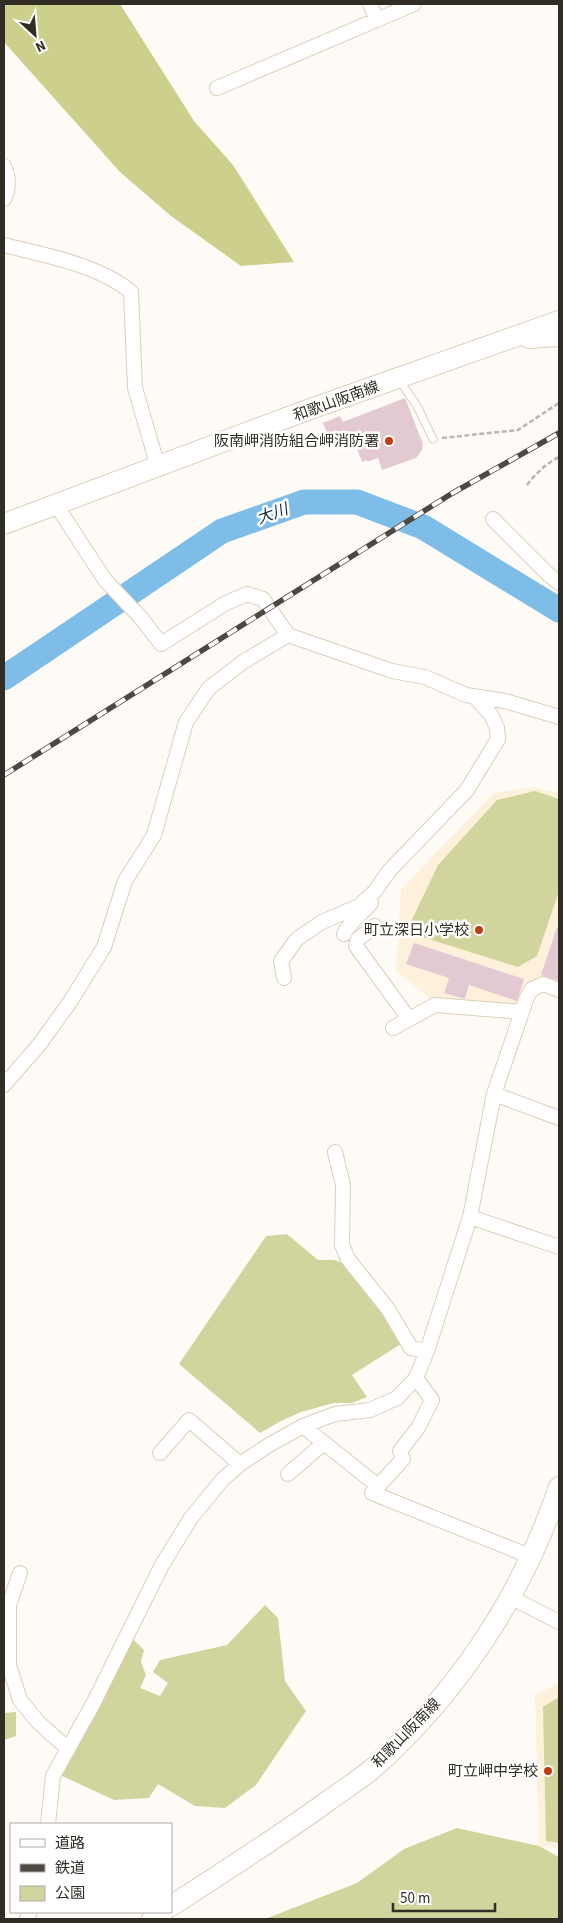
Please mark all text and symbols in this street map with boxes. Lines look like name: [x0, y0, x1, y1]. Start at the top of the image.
north arrow: [10, 10, 60, 60]
text: N: [32, 35, 49, 57]
street label: 和歌山阪南線: [290, 376, 382, 427]
place label: 阪南岬消防組合岬消防署: [214, 431, 379, 452]
marker: 阪南岬消防組合岬消防署: [383, 435, 395, 447]
water label: 大川: [254, 497, 293, 530]
place label: 町立深日小学校: [364, 920, 469, 941]
marker: 町立深日小学校: [473, 924, 485, 936]
street label: 和歌山阪南線: [368, 1694, 445, 1773]
place label: 町立岬中学校: [448, 1761, 538, 1782]
marker: 町立岬中学校: [542, 1765, 554, 1777]
legend: [10, 1823, 172, 1913]
text: 道路: [55, 1833, 85, 1854]
text: 鉄道: [55, 1858, 85, 1879]
scale bar: [393, 1880, 496, 1912]
text: 公園: [55, 1883, 85, 1904]
text: 50 m: [400, 1888, 430, 1909]

